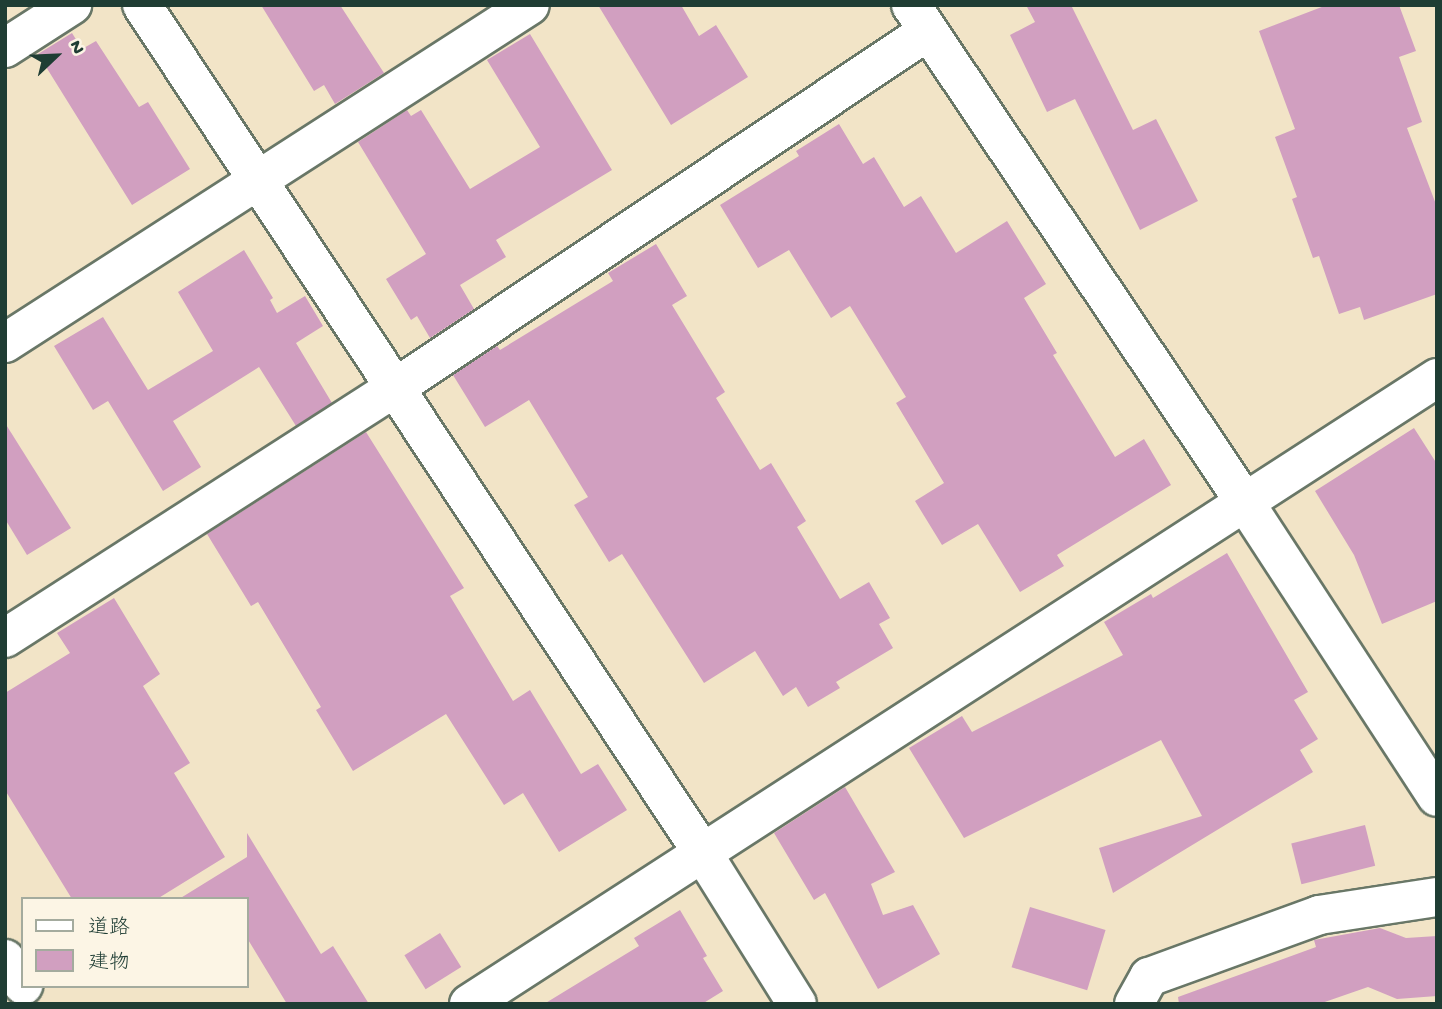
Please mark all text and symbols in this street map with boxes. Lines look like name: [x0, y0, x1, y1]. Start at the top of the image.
north arrow: [21, 21, 91, 91]
text: N: [63, 37, 89, 58]
legend: [21, 897, 248, 988]
text: 道路: [88, 917, 130, 942]
text: 建物: [88, 952, 130, 977]

